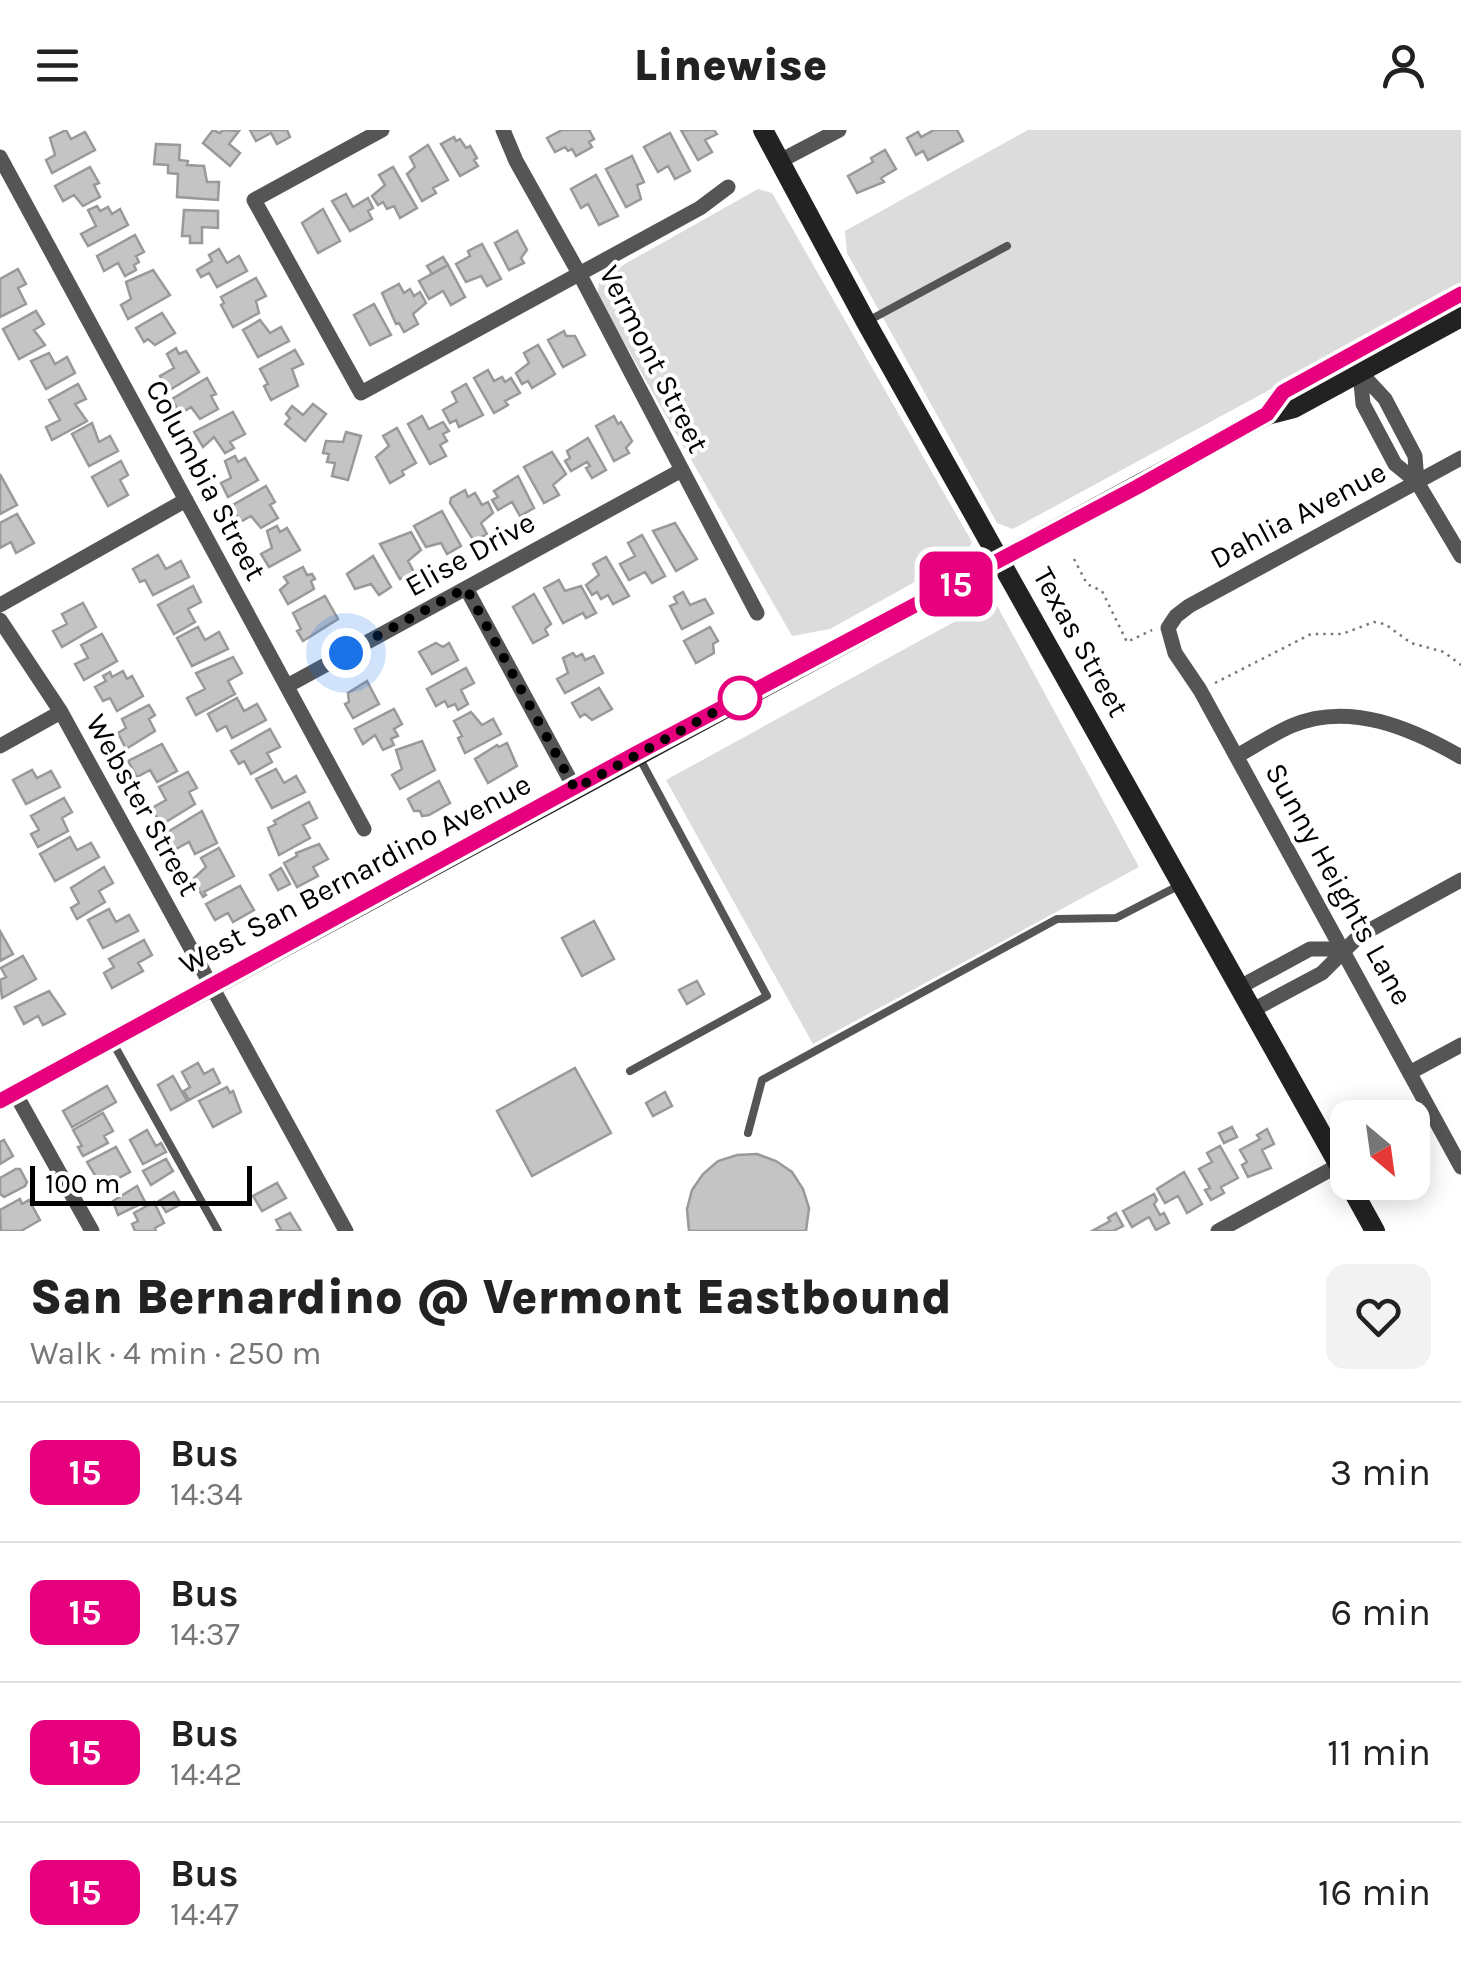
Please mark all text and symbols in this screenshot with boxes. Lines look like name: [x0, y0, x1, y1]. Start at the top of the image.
icon: menu: [30, 38, 85, 93]
icon: person: [1376, 38, 1431, 93]
text: Linewise: [634, 39, 827, 91]
street label: Vermont Street: [591, 259, 717, 459]
street label: Columbia Street: [138, 373, 274, 587]
street label: Dahlia Avenue: [1204, 454, 1392, 576]
street label: Elise Drive: [399, 504, 541, 604]
line badge: 15: [911, 552, 1001, 616]
street label: Texas Street: [1025, 561, 1137, 723]
text: 15: [940, 564, 972, 605]
your location: [321, 628, 371, 678]
unlabelled marker: [719, 677, 761, 719]
street label: Webster Street: [78, 708, 208, 902]
street label: Sunny Heights Lane: [1258, 757, 1420, 1011]
street label: West San Bernardino Avenue: [173, 766, 537, 982]
north arrow: [1330, 1100, 1430, 1200]
map controls: [1330, 1100, 1430, 1200]
scale bar: [30, 1161, 252, 1206]
text: 100 m: [45, 1167, 120, 1200]
button: heart: [1326, 1264, 1431, 1369]
text: San Bernardino @ Vermont Eastbound: [30, 1269, 952, 1325]
text: Walk · 4 min · 250 m: [30, 1335, 321, 1372]
text: Bus: [170, 1431, 239, 1476]
text: 3 min: [1330, 1450, 1431, 1495]
text: 15: [69, 1452, 101, 1493]
text: 14:34: [170, 1476, 243, 1513]
text: Bus: [170, 1571, 239, 1616]
text: 6 min: [1330, 1590, 1431, 1635]
text: 15: [69, 1592, 101, 1633]
text: 14:37: [170, 1616, 240, 1653]
text: Bus: [170, 1711, 239, 1756]
text: 11 min: [1327, 1730, 1431, 1775]
text: 15: [69, 1732, 101, 1773]
text: 14:42: [170, 1756, 242, 1793]
text: Bus: [170, 1851, 239, 1896]
text: 16 min: [1318, 1870, 1431, 1915]
text: 15: [69, 1872, 101, 1913]
text: 14:47: [170, 1896, 239, 1933]

